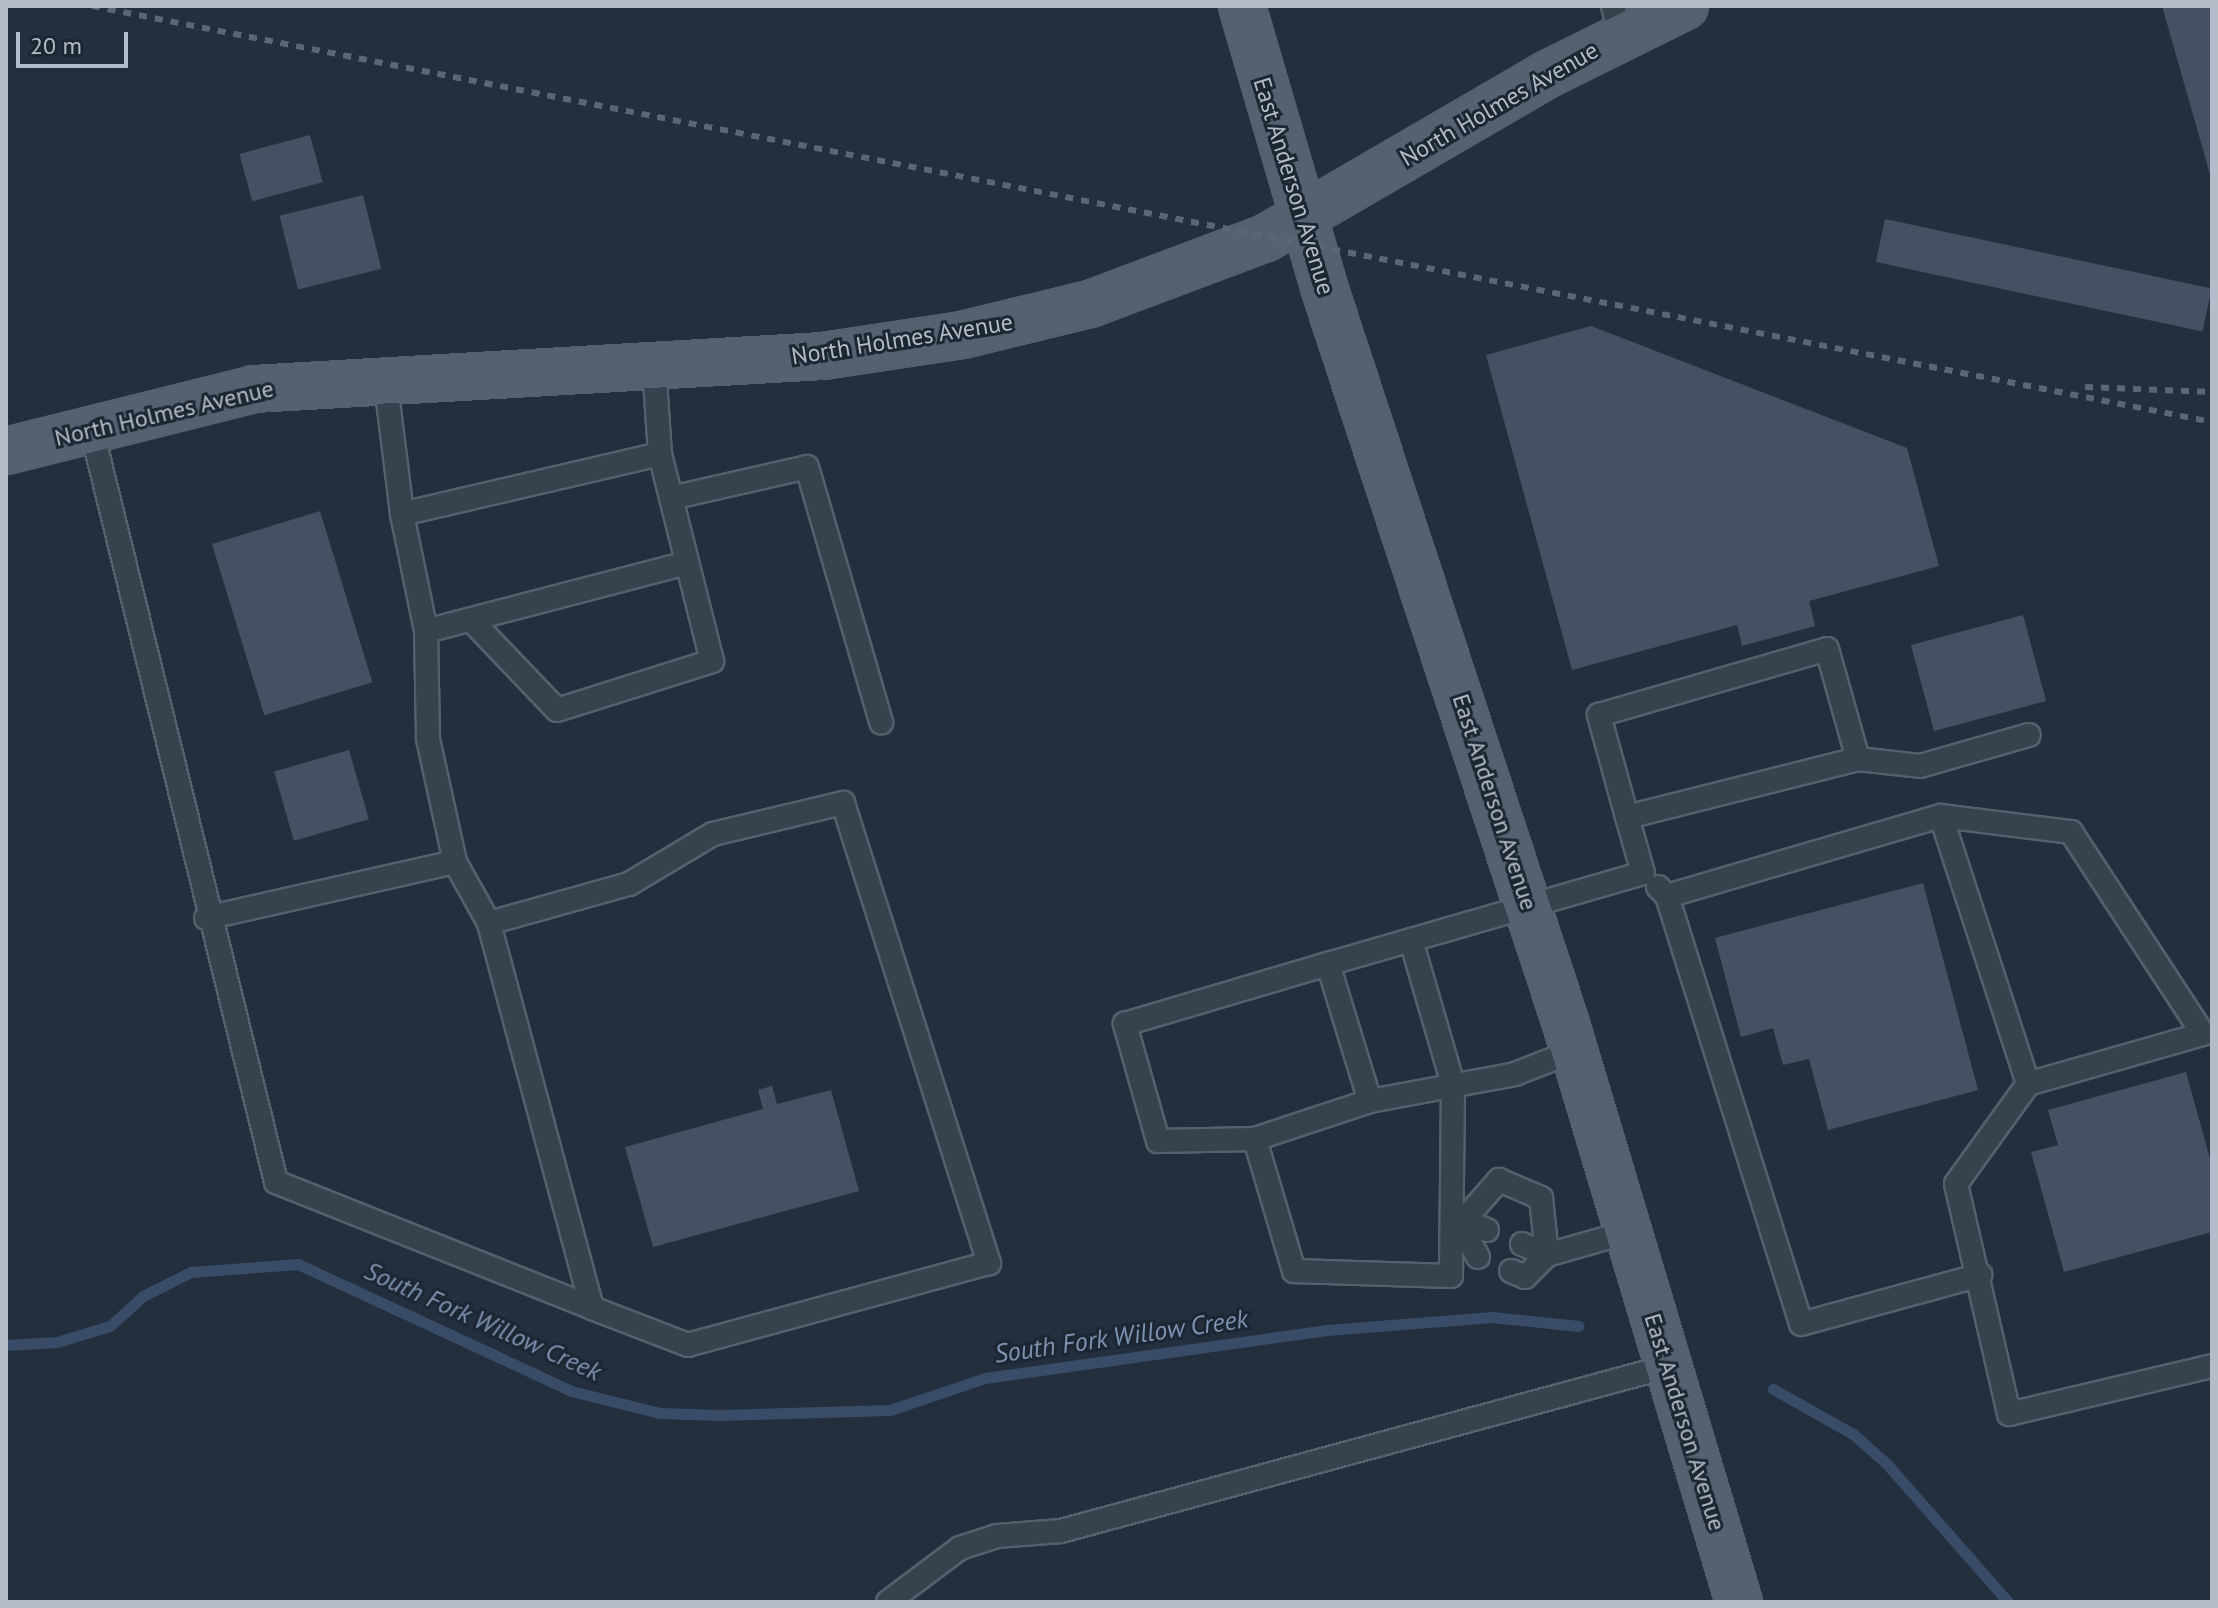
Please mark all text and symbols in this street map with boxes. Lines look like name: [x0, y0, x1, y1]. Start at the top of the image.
scale bar: [20, 16, 132, 66]
text: 20 m: [30, 30, 82, 61]
street label: North Holmes Avenue: [1394, 35, 1604, 173]
street label: East Anderson Avenue: [1247, 73, 1341, 299]
street label: North Holmes Avenue: [789, 307, 1015, 371]
street label: North Holmes Avenue: [51, 374, 277, 452]
street label: East Anderson Avenue: [1446, 689, 1544, 915]
water label: South Fork Willow Creek: [359, 1254, 607, 1388]
water label: South Fork Willow Creek: [991, 1303, 1251, 1369]
street label: East Anderson Avenue: [1638, 1309, 1732, 1535]

